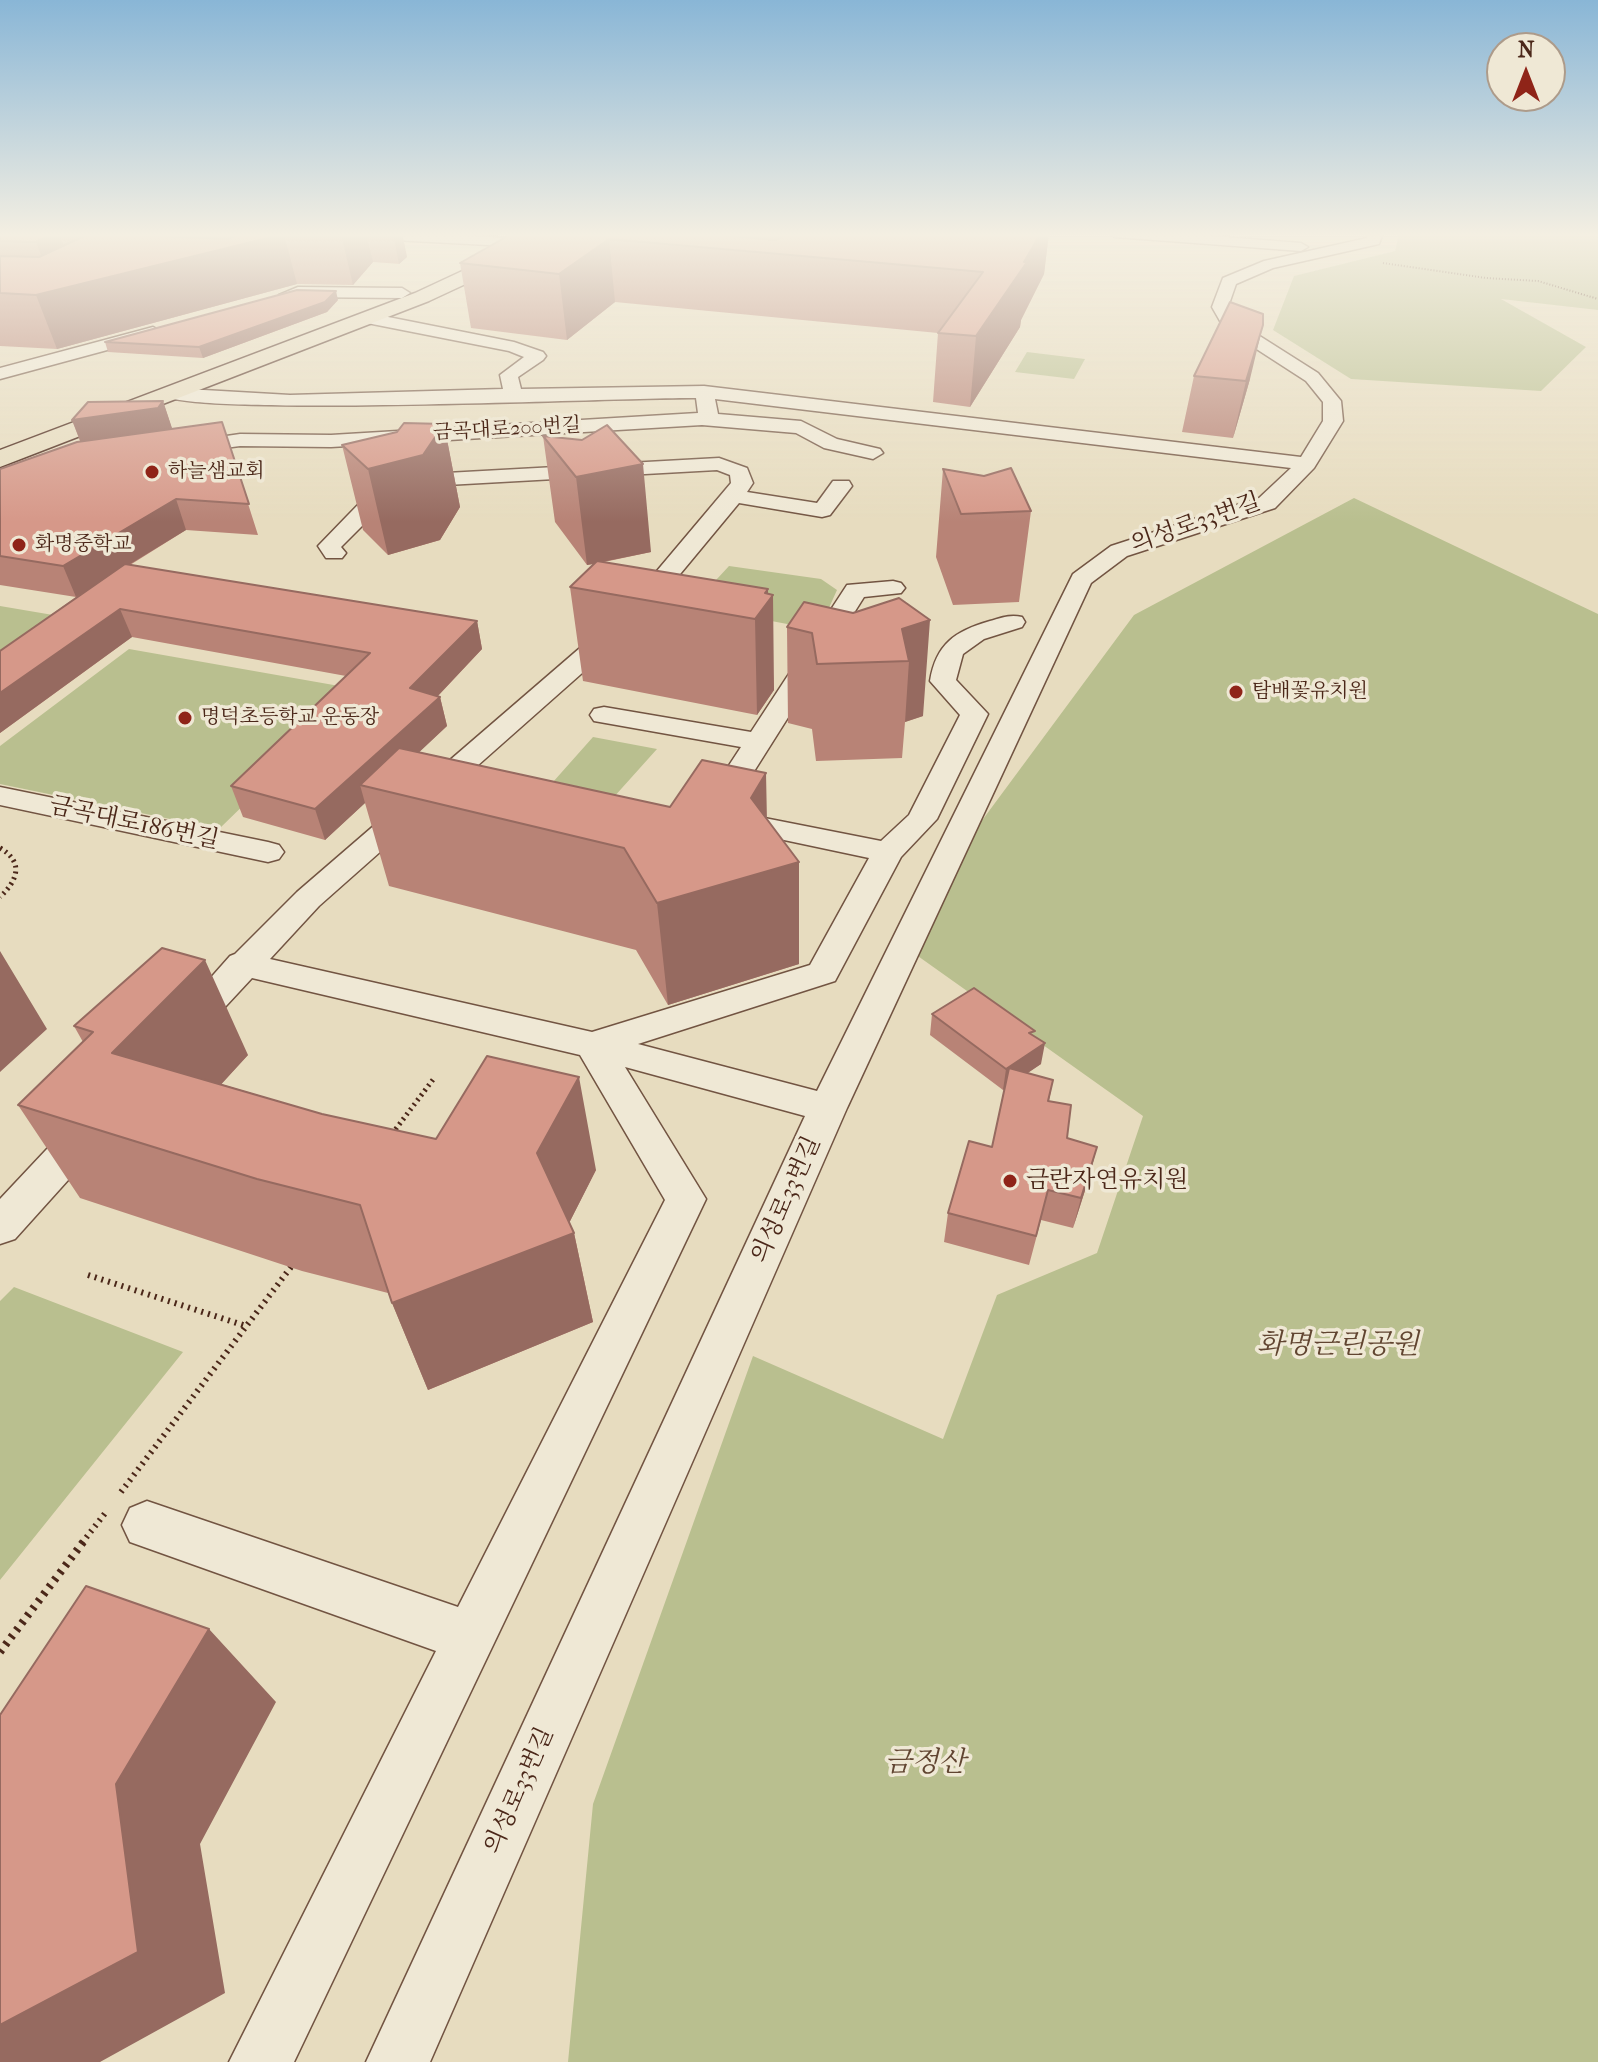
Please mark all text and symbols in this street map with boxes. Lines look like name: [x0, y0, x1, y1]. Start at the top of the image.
north arrow: [1486, 32, 1566, 112]
text: N: [1518, 37, 1534, 63]
street label: 금곡대로200번길: [432, 414, 582, 446]
place label: 하늘샘교회: [168, 460, 265, 484]
marker: 하늘샘교회: [143, 463, 161, 481]
street label: 의성로33번길: [1127, 488, 1265, 560]
place label: 화명중학교: [35, 533, 132, 557]
marker: 화명중학교: [10, 536, 28, 554]
place label: 탐배꽃유치원: [1252, 680, 1368, 704]
marker: 탐배꽃유치원: [1227, 683, 1245, 701]
place label: 명덕초등학교 운동장: [201, 706, 379, 730]
marker: 명덕초등학교 운동장: [176, 709, 194, 727]
street label: 금곡대로186번길: [47, 792, 221, 856]
street label: 의성로33번길: [746, 1132, 828, 1268]
place label: 금란자연유치원: [1026, 1167, 1188, 1195]
marker: 금란자연유치원: [1001, 1172, 1019, 1190]
park label: 화명근린공원: [1257, 1329, 1419, 1363]
street label: 의성로33번길: [479, 1723, 561, 1859]
park label: 금정산: [884, 1747, 966, 1781]

